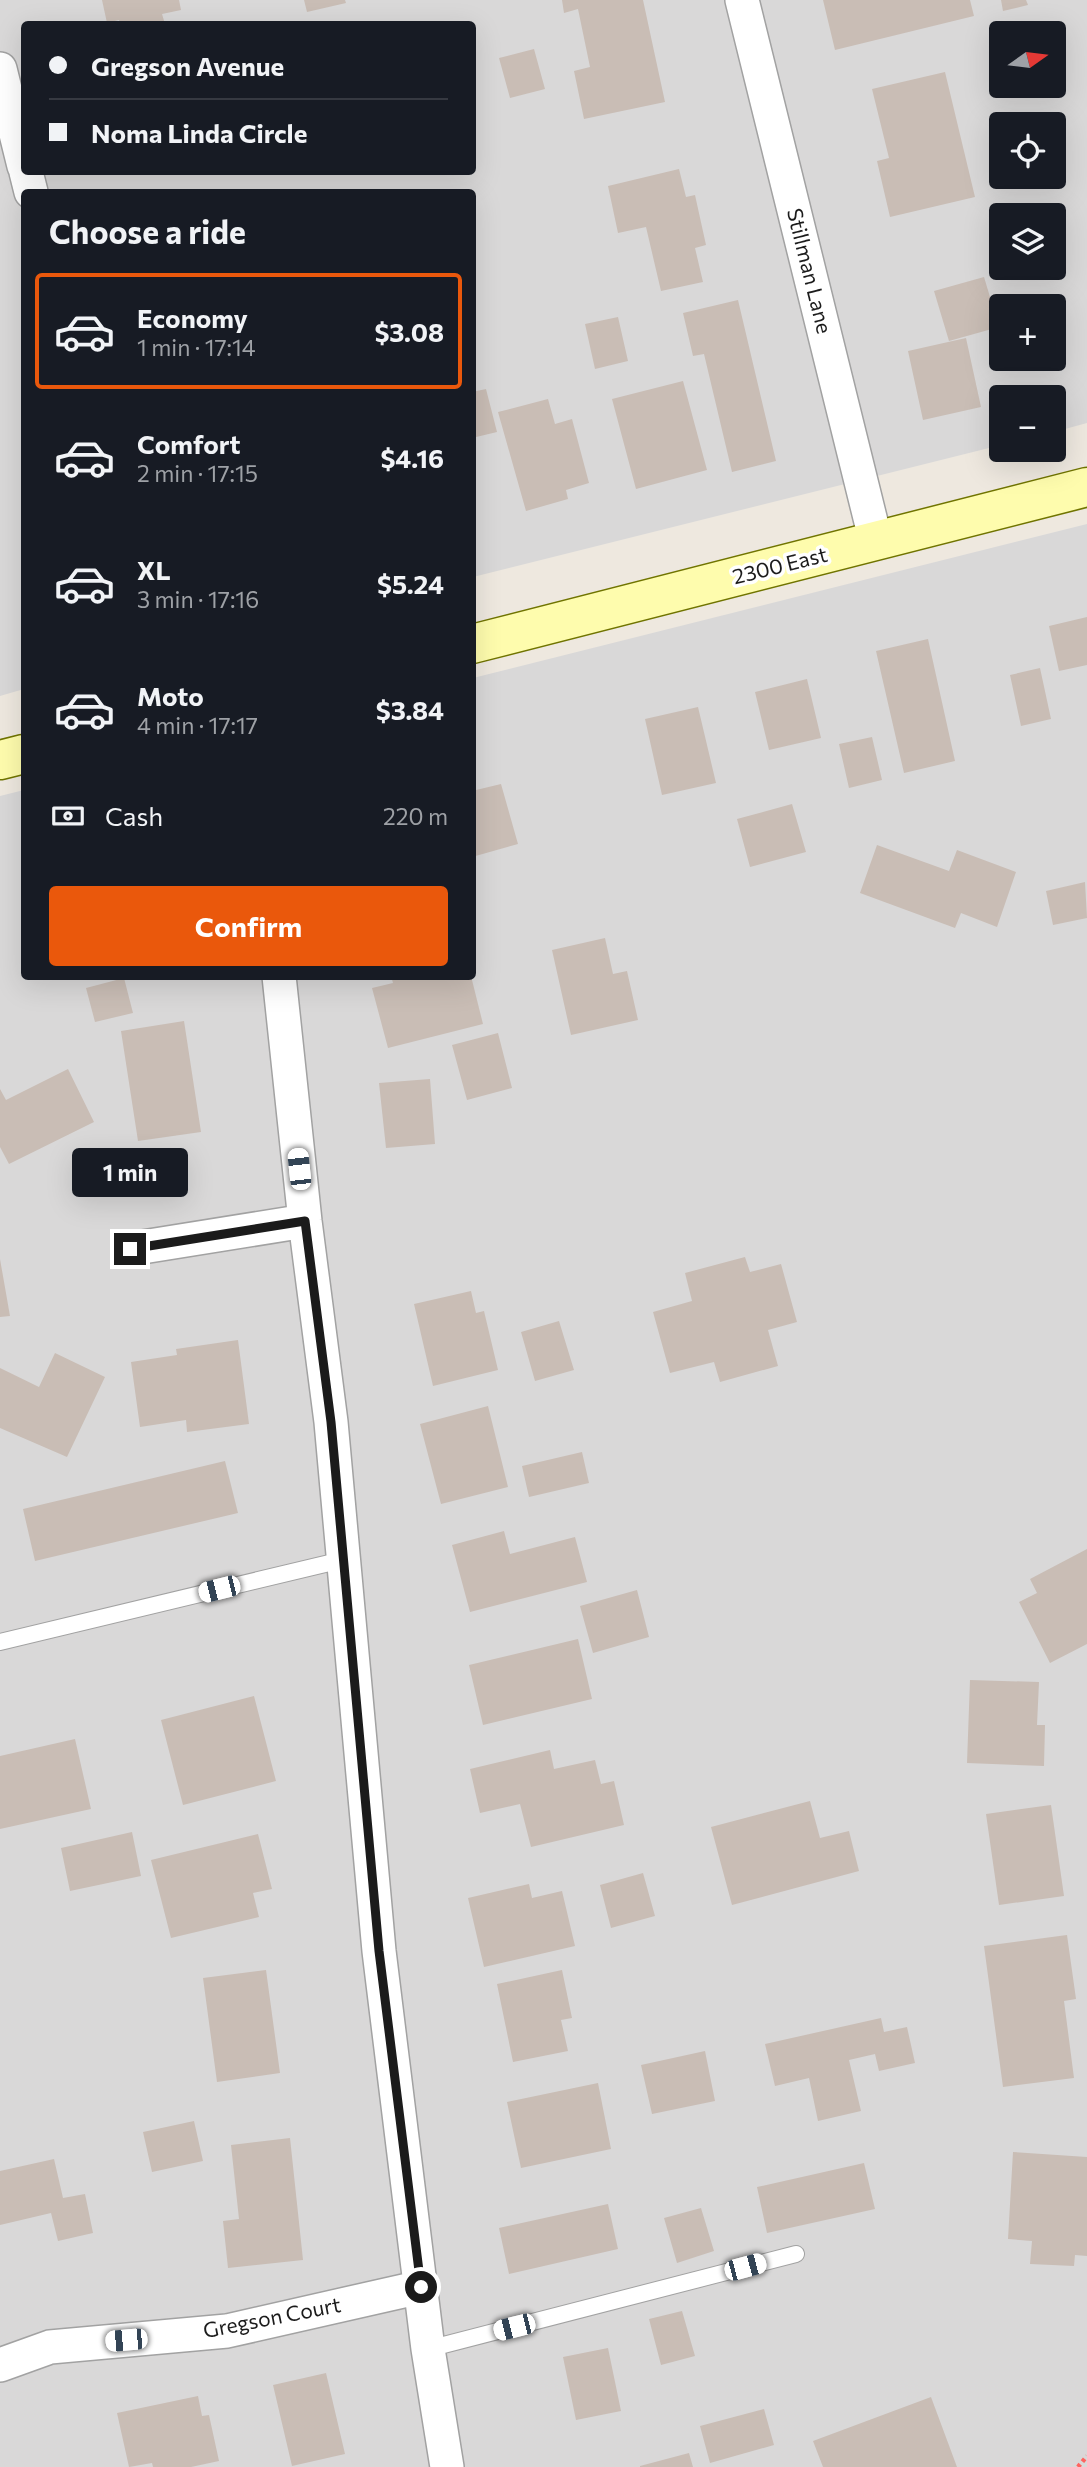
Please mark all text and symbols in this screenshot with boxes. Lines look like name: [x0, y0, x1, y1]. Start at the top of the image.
north arrow: [989, 21, 1066, 98]
map controls: [989, 21, 1066, 462]
text: Gregson Avenue: [91, 50, 284, 81]
button: locate: [989, 112, 1066, 189]
text: Noma Linda Circle: [91, 117, 307, 148]
button: layers: [989, 203, 1066, 280]
street label: Stillman Lane: [783, 205, 838, 336]
text: Choose a ride: [49, 211, 246, 251]
button: +: [989, 294, 1066, 371]
icon: car: [53, 300, 116, 363]
text: Economy: [137, 302, 248, 333]
text: $3.08: [374, 316, 444, 347]
text: 1 min · 17:14: [137, 333, 256, 361]
button: −: [989, 385, 1066, 462]
icon: car: [53, 426, 116, 489]
text: Comfort: [137, 428, 240, 459]
text: $4.16: [380, 442, 444, 473]
text: 2 min · 17:15: [137, 459, 258, 487]
street label: 2300 East: [730, 541, 830, 588]
icon: car: [53, 552, 116, 615]
text: XL: [137, 554, 171, 585]
text: $5.24: [377, 568, 444, 599]
text: 3 min · 17:16: [137, 585, 259, 613]
icon: car: [53, 678, 116, 741]
text: Moto: [137, 680, 204, 711]
text: $3.84: [376, 694, 444, 725]
text: 4 min · 17:17: [137, 711, 258, 739]
icon: cash: [49, 797, 87, 835]
text: Cash: [105, 800, 163, 831]
text: 220 m: [383, 802, 448, 830]
button: Confirm: [49, 886, 448, 966]
car: [287, 1147, 312, 1191]
callout: 1 min: [72, 1148, 188, 1196]
text: 1 min: [103, 1158, 157, 1186]
route end: [114, 1233, 146, 1265]
car: [197, 1574, 242, 1604]
car: [722, 2251, 769, 2283]
route start: [405, 2271, 437, 2303]
street label: Gregson Court: [201, 2291, 343, 2342]
car: [492, 2312, 537, 2342]
car: [105, 2328, 148, 2352]

